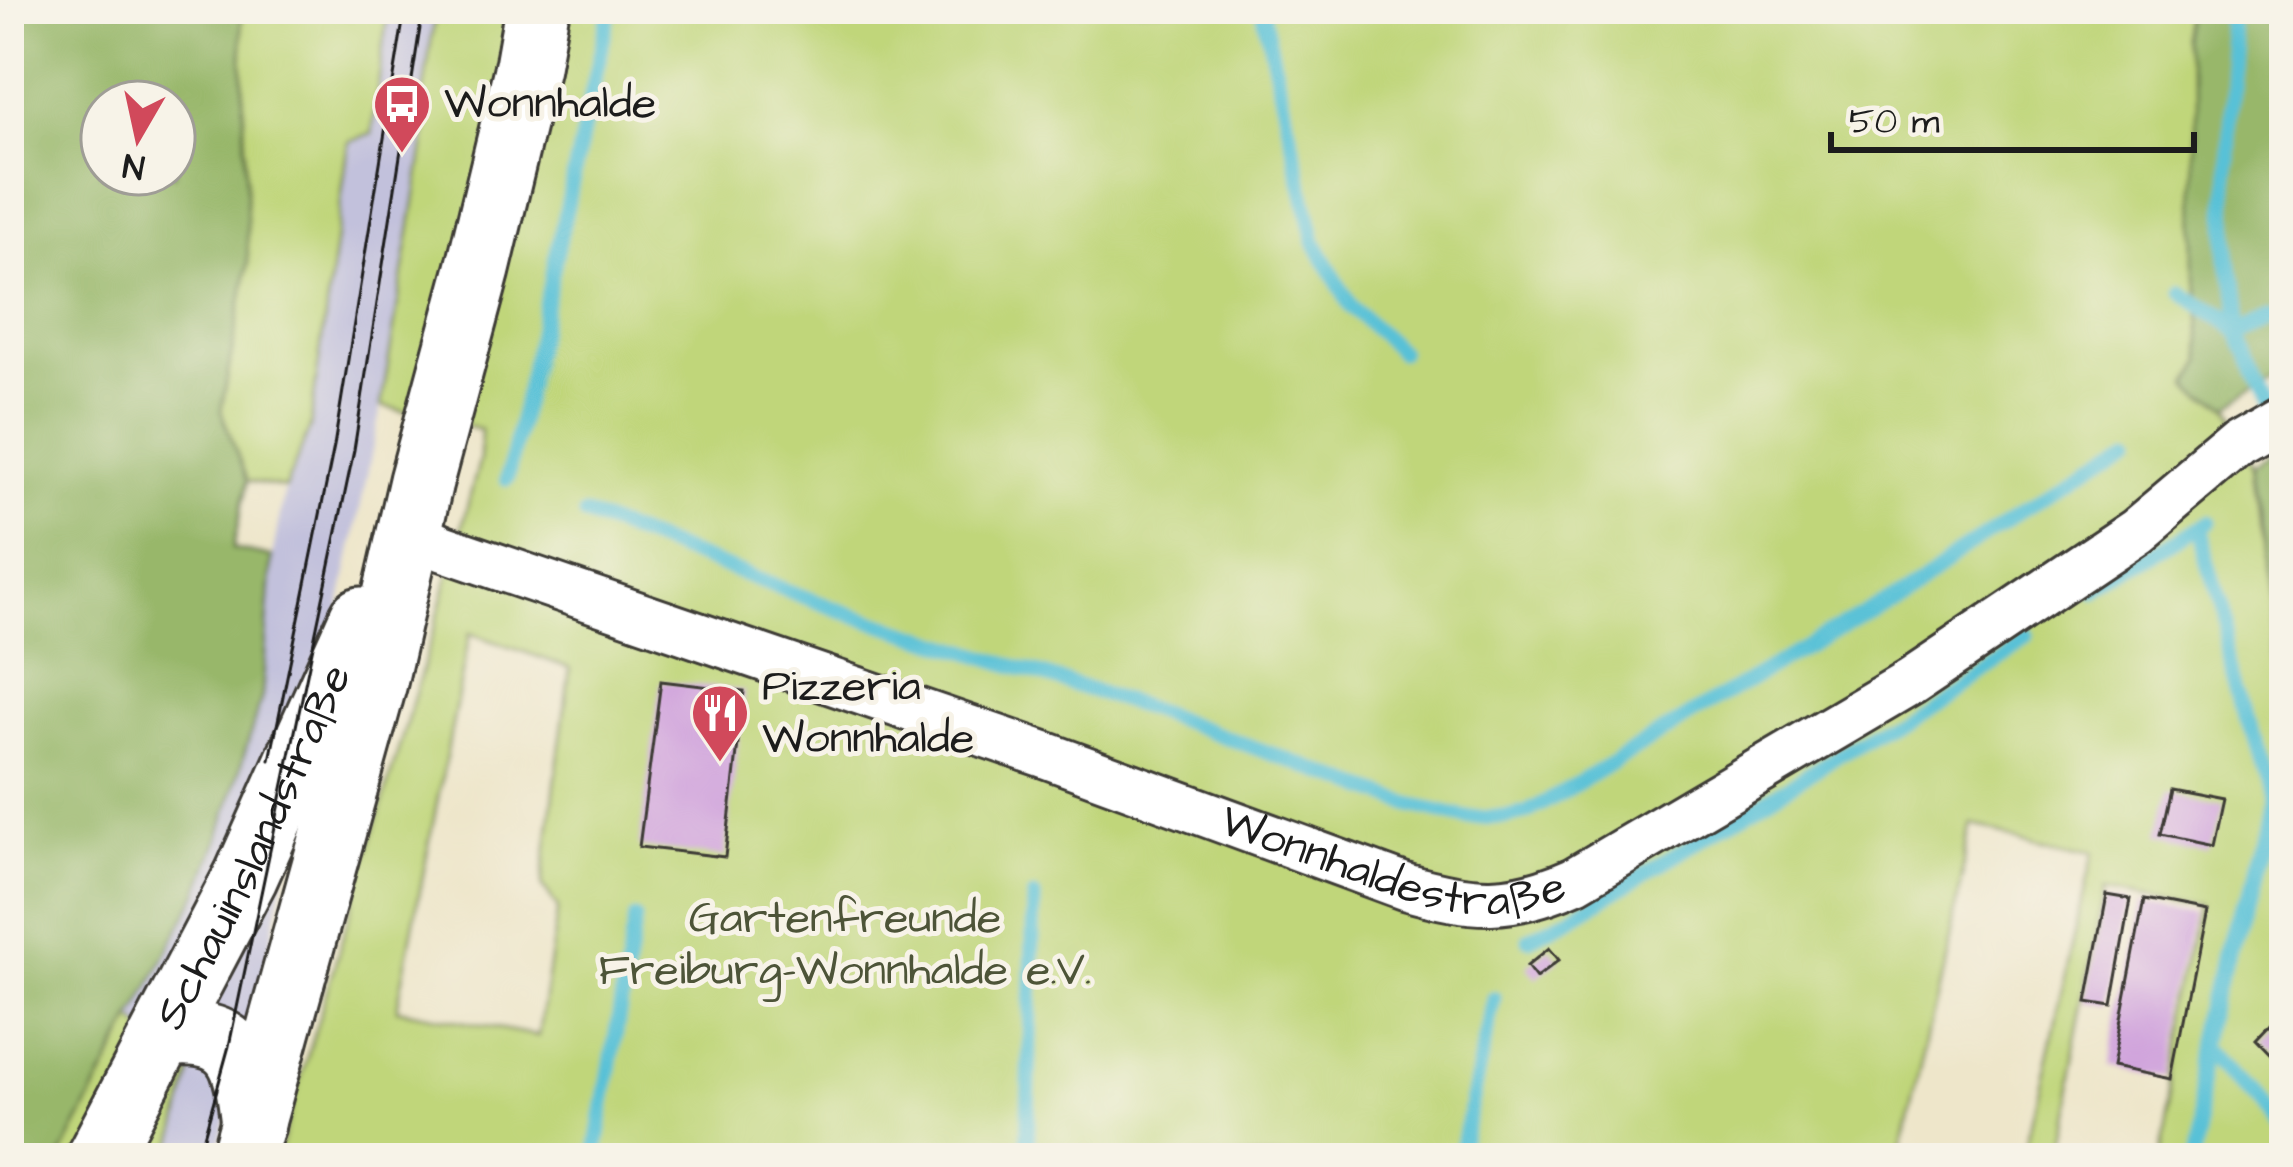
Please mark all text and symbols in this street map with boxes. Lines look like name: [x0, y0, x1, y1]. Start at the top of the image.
bus stop icon: Wonnhalde: [371, 73, 433, 155]
place label: Wonnhalde: [444, 73, 656, 135]
north arrow: [78, 78, 198, 198]
scale bar: [1831, 78, 2194, 152]
text: 50 m: [1849, 96, 1940, 147]
text: N: [120, 141, 147, 190]
street label: Schauinslandstraße: [140, 655, 368, 1040]
place label: Pizzeria Wonnhalde: [762, 656, 974, 770]
restaurant icon: Pizzeria Wonnhalde: [689, 682, 751, 764]
street label: Wonnhaldestraße: [1212, 791, 1574, 933]
park label: Gartenfreunde Freiburg-Wonnhalde e.V.: [599, 888, 1091, 1002]

